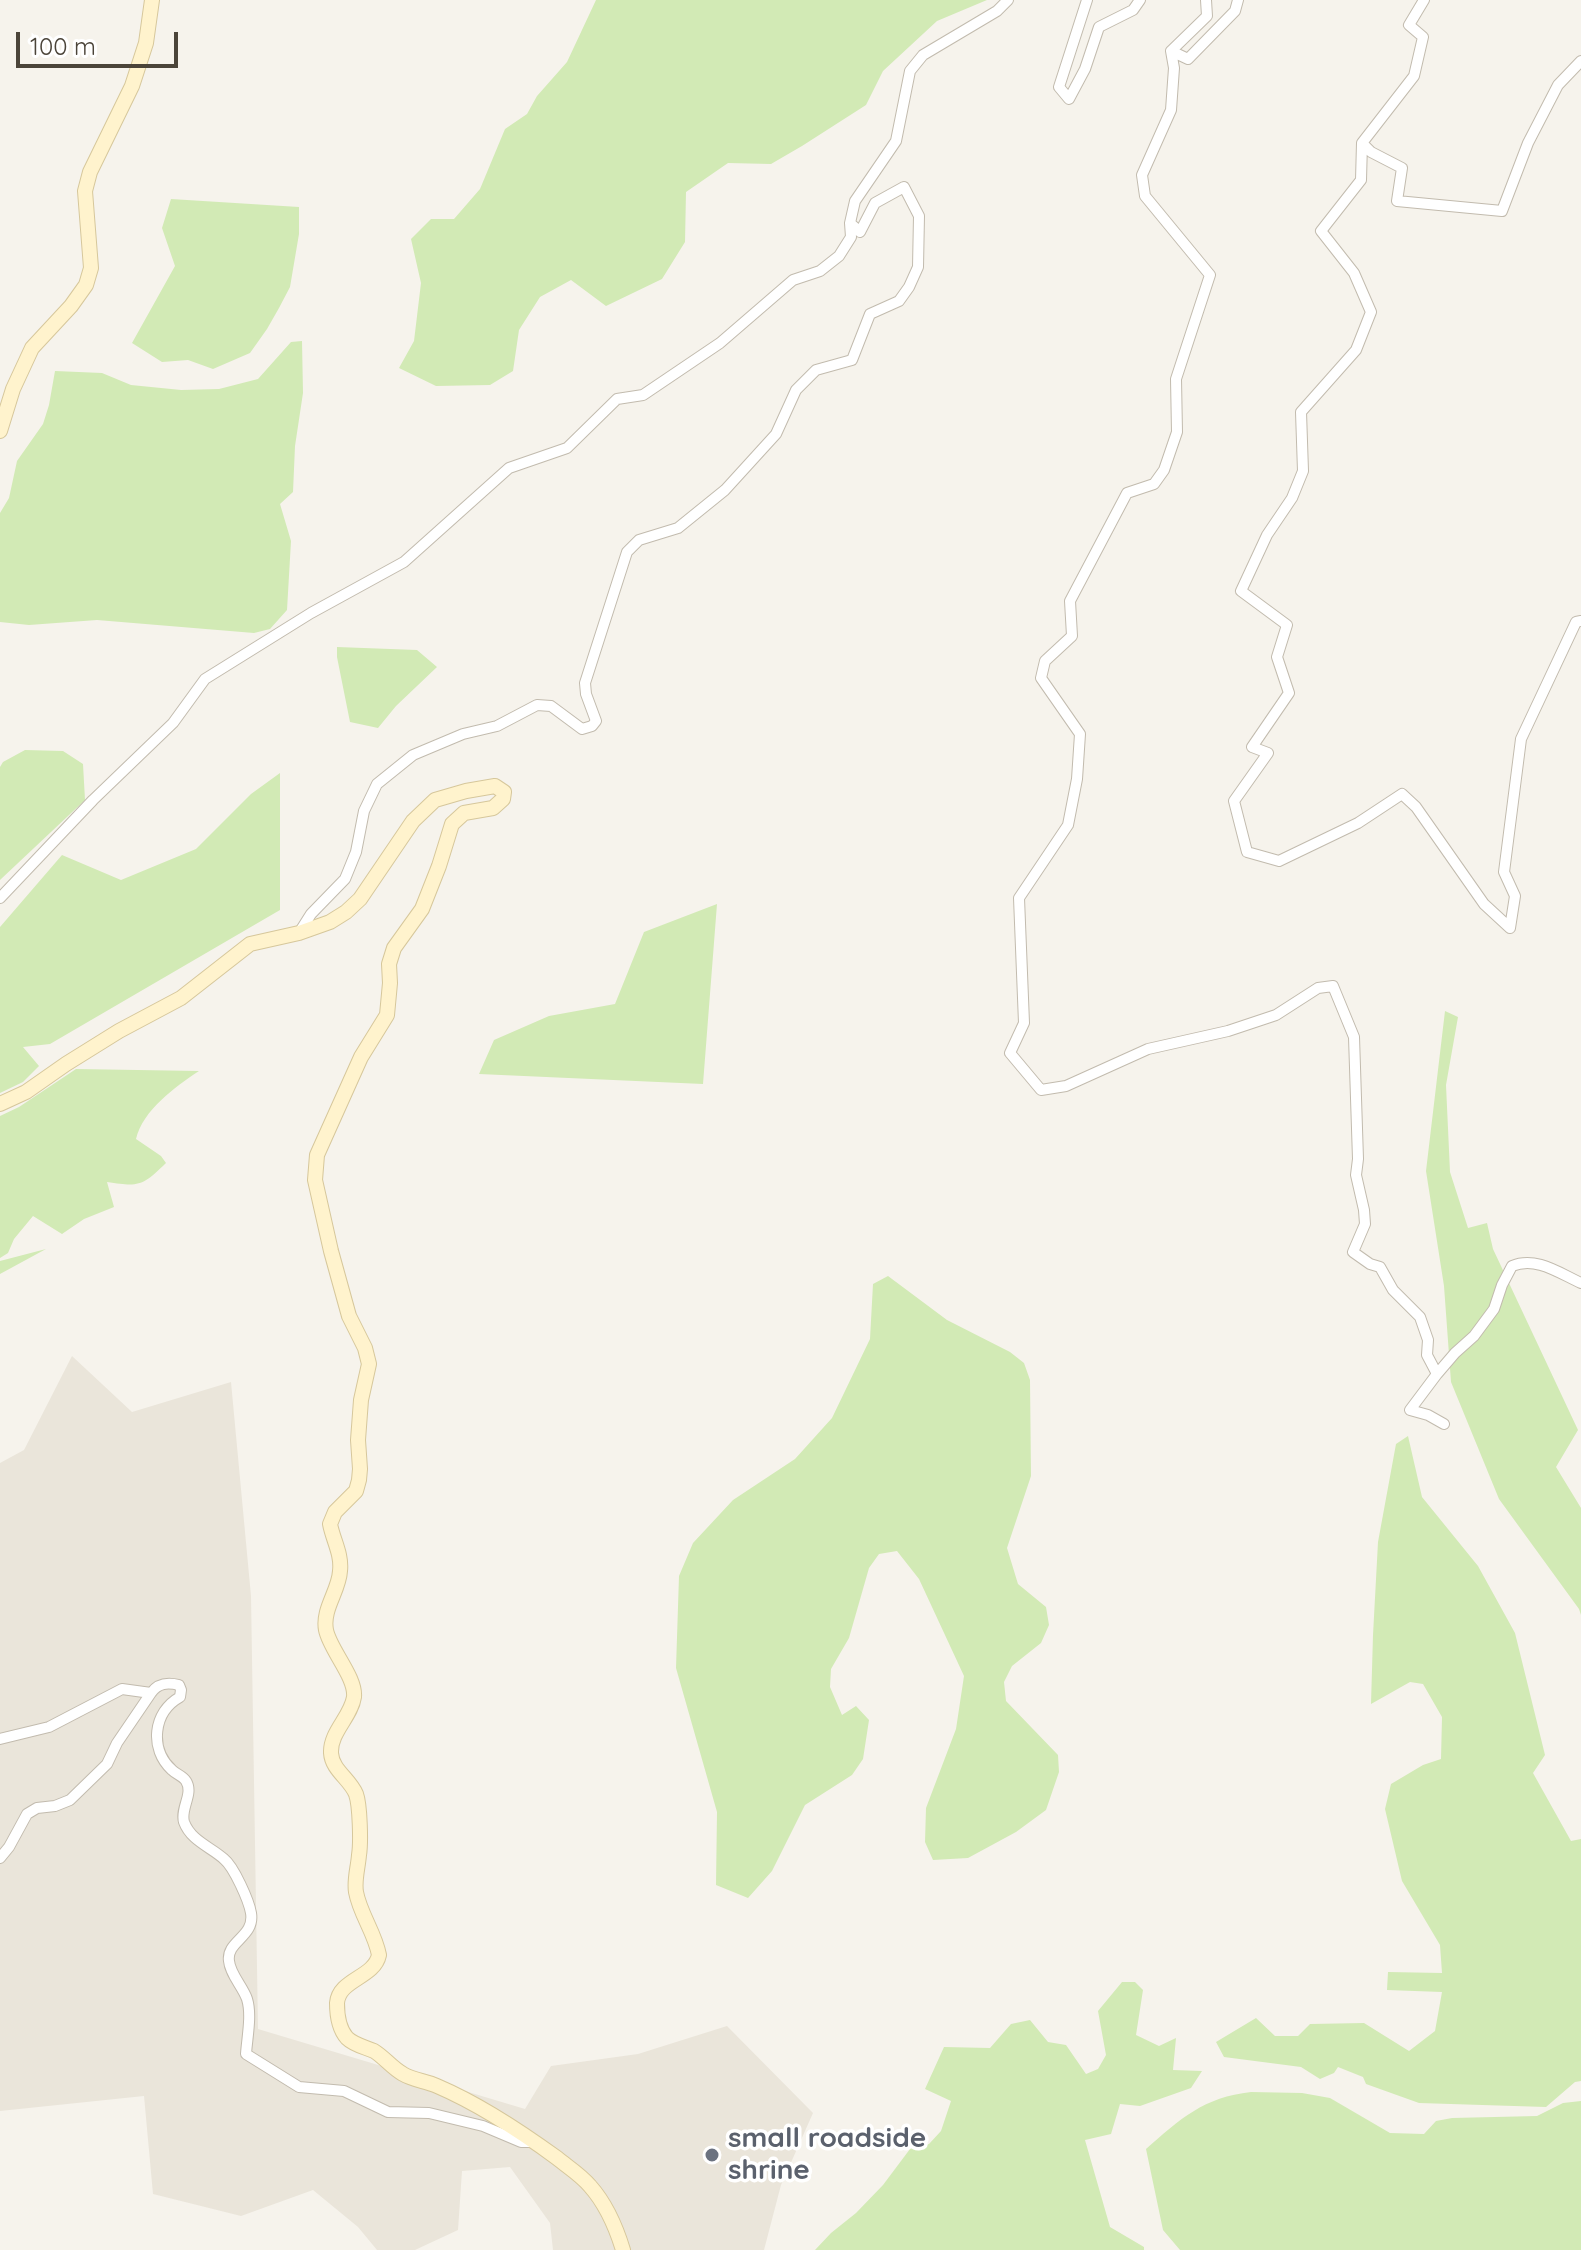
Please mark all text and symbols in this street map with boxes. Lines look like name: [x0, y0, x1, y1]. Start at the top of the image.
scale bar: [20, 16, 182, 66]
text: 100 m: [30, 31, 96, 61]
place label: small roadside shrine: [728, 2122, 926, 2188]
marker: small roadside shrine: [703, 2146, 721, 2164]

